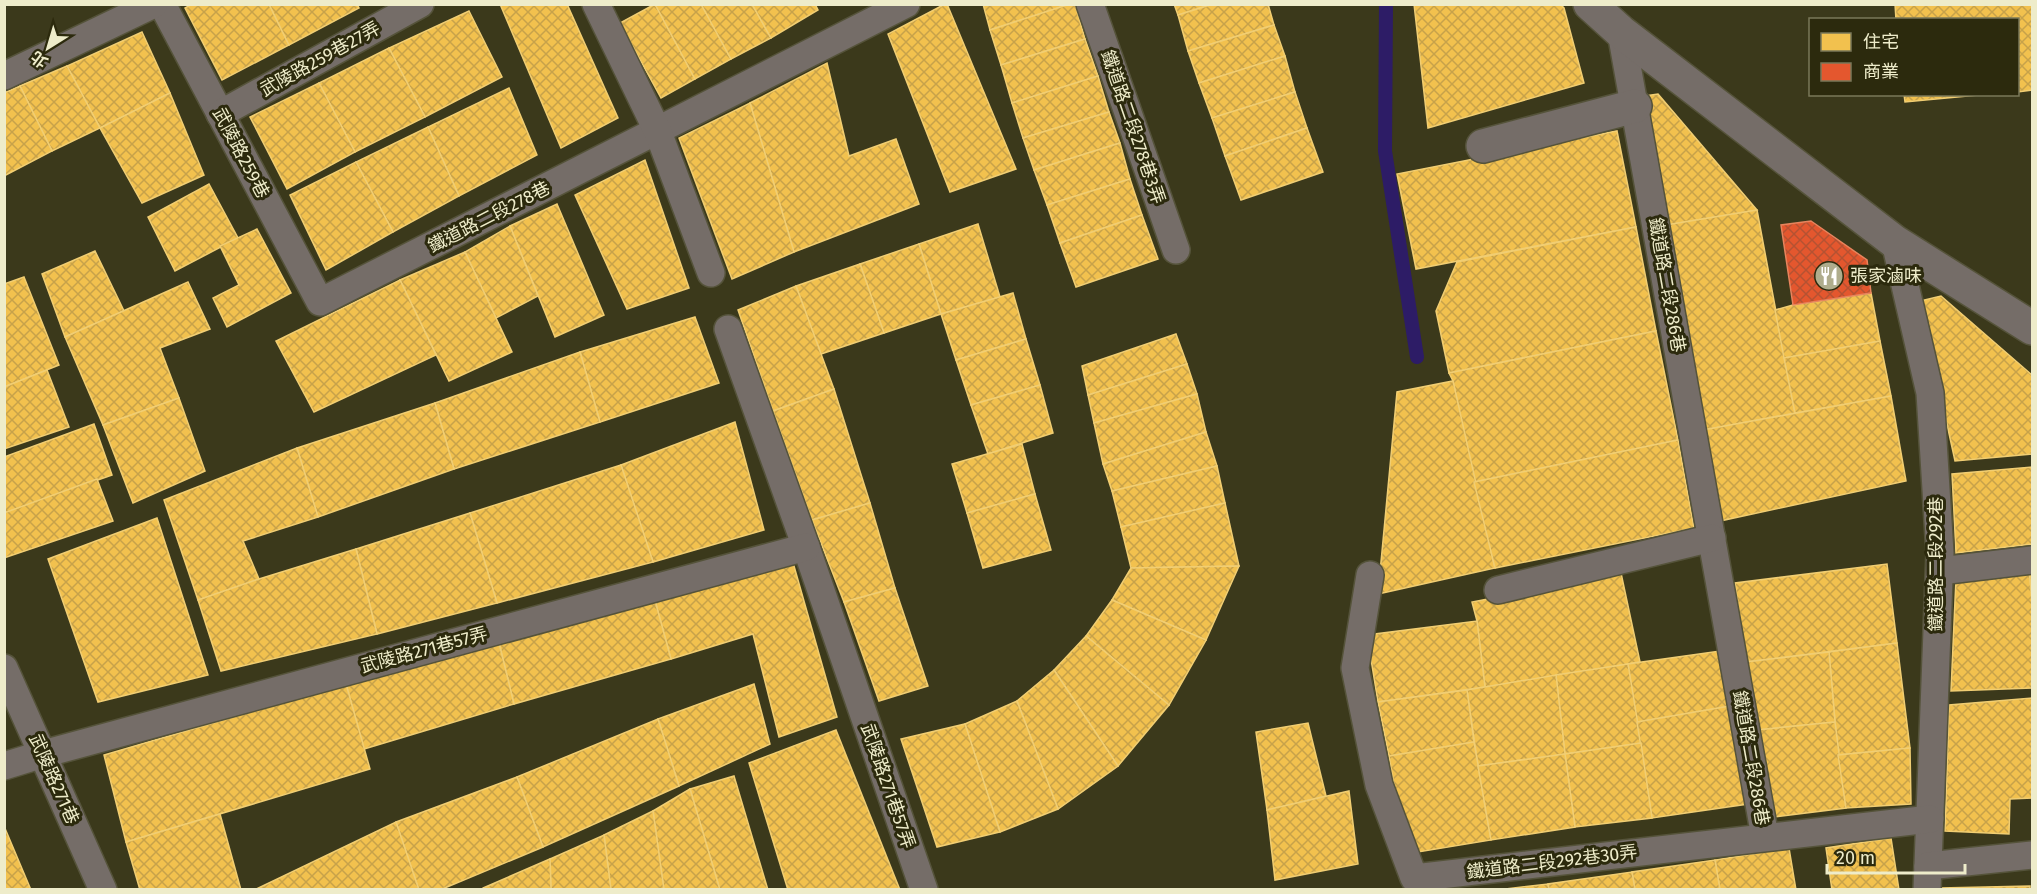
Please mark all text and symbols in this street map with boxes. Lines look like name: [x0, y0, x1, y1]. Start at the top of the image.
street label: 武陵路259巷27弄: [256, 17, 384, 101]
north arrow: [18, 18, 78, 78]
legend: [1809, 18, 2019, 96]
text: 住宅: [1863, 31, 1899, 53]
text: 北: [27, 47, 51, 72]
street label: 鐵道路二段278巷3弄: [1096, 47, 1170, 207]
text: 商業: [1863, 61, 1899, 83]
street label: 武陵路259巷: [208, 104, 274, 202]
street label: 鐵道路二段278巷: [424, 177, 554, 257]
street label: 鐵道路二段286巷: [1644, 216, 1690, 354]
restaurant icon: 張家滷味: [1813, 260, 1845, 292]
place label: 張家滷味: [1850, 265, 1922, 287]
street label: 鐵道路二段292巷: [1925, 497, 1947, 631]
street label: 武陵路271巷57弄: [358, 622, 490, 678]
street label: 鐵道路二段286巷: [1728, 689, 1774, 827]
street label: 武陵路271巷57弄: [856, 721, 920, 851]
street label: 武陵路271巷: [24, 731, 84, 827]
scale bar: [1827, 837, 1965, 875]
street label: 鐵道路二段292巷30弄: [1465, 841, 1639, 883]
text: 20 m: [1836, 847, 1875, 869]

